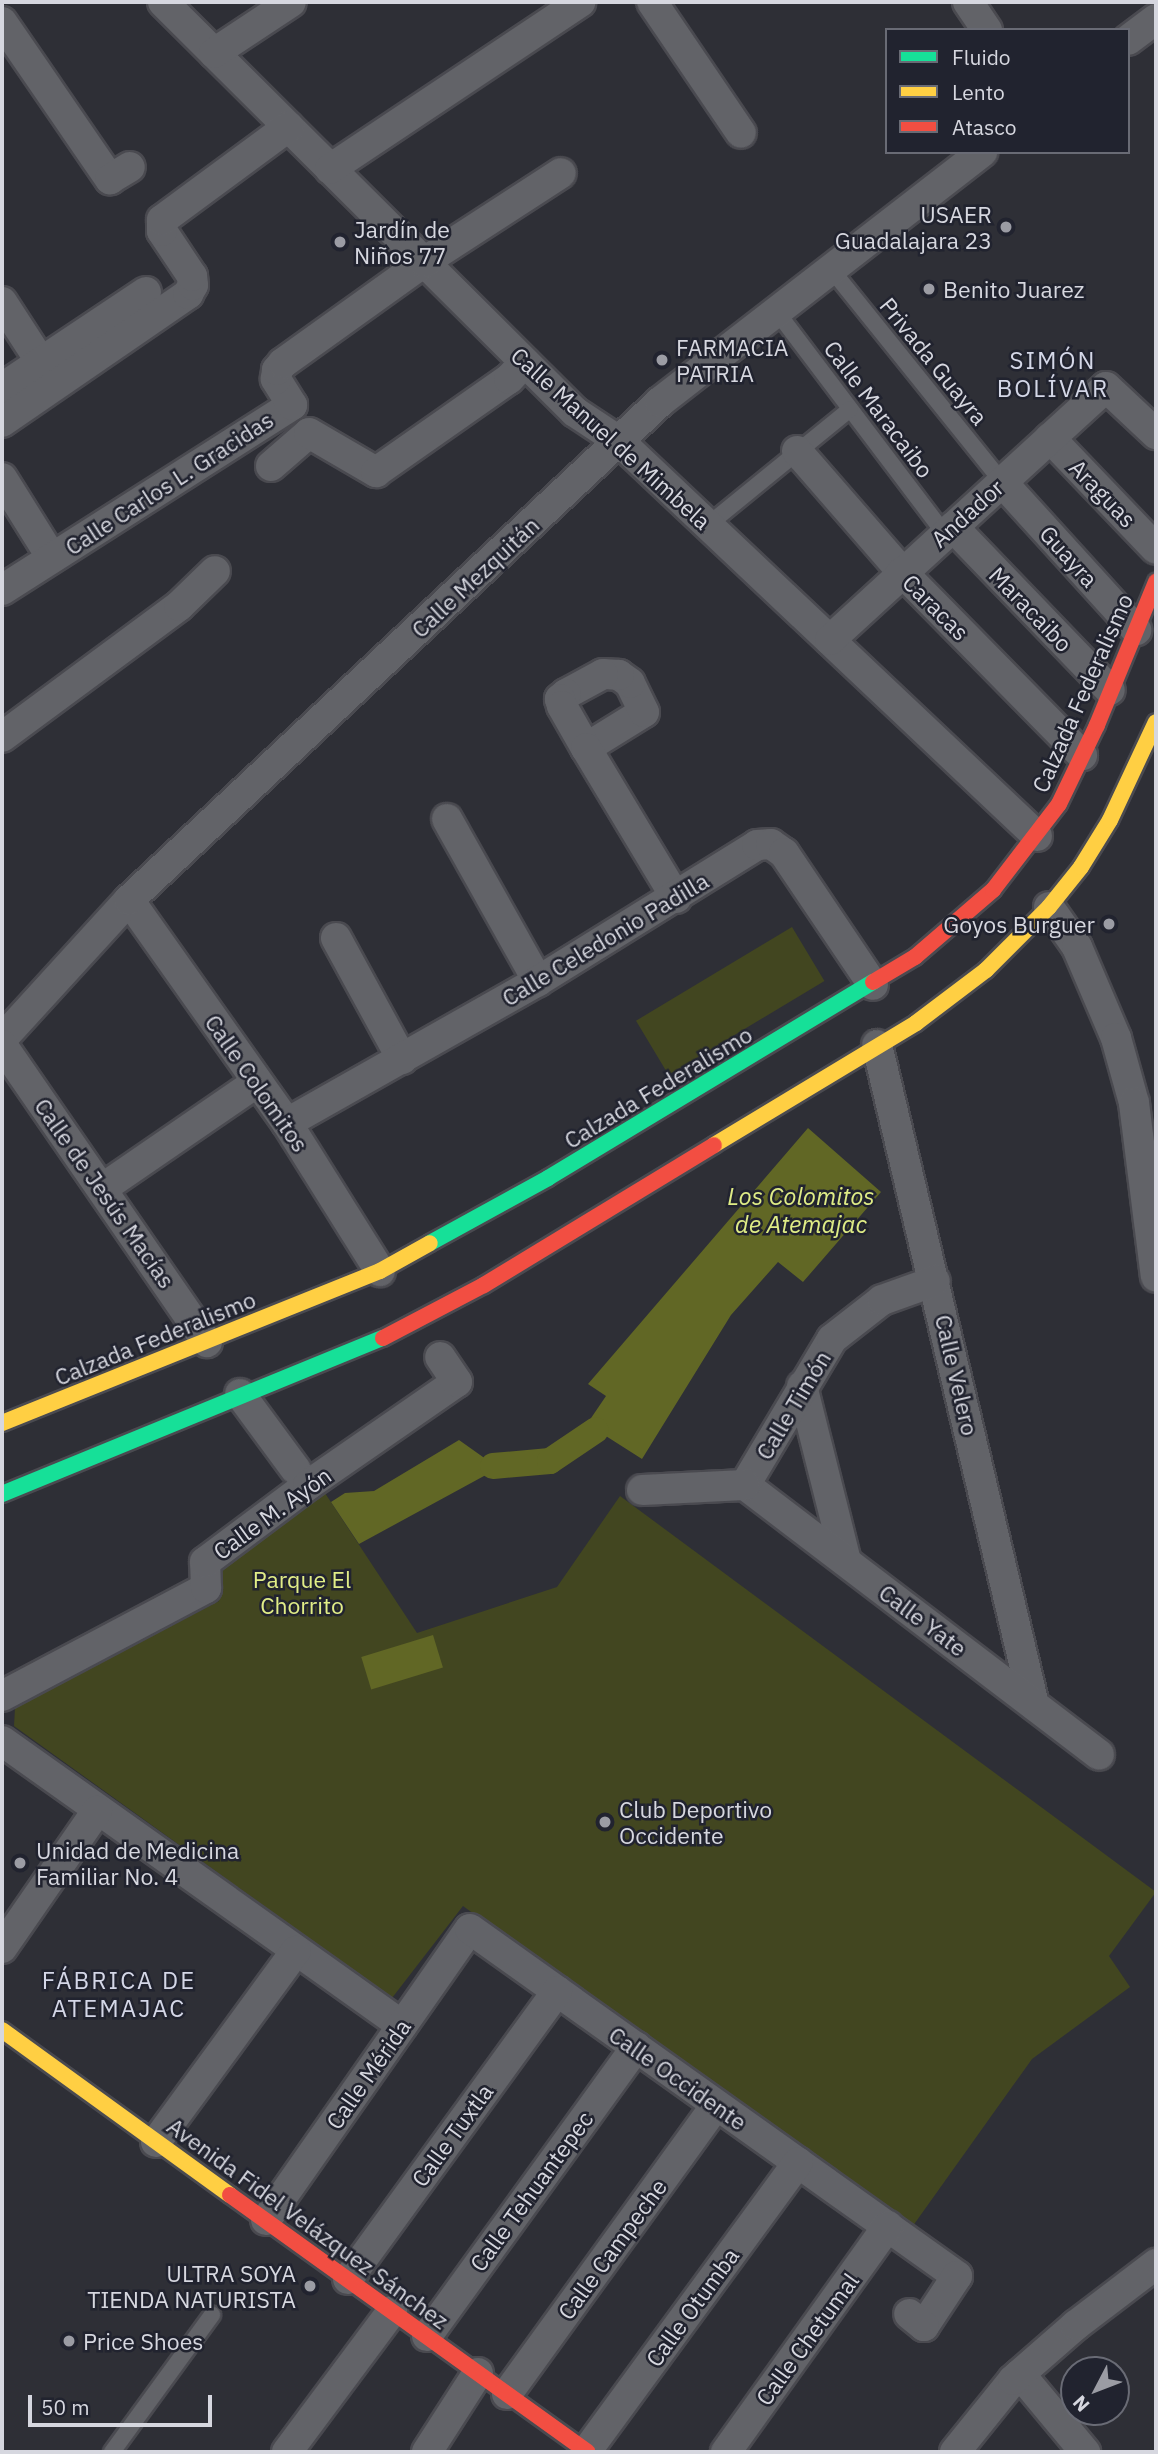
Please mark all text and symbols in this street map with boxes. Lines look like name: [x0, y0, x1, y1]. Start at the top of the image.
legend: [885, 28, 1130, 154]
text: Fluido: [952, 43, 1011, 71]
text: Lento: [952, 78, 1005, 106]
text: Atasco: [952, 113, 1016, 141]
place label: USAER Guadalajara 23: [835, 200, 992, 254]
place label: Jardín de Niños 77: [354, 215, 450, 269]
marker: USAER Guadalajara 23: [998, 219, 1014, 235]
marker: Jardín de Niños 77: [332, 234, 348, 250]
place label: Benito Juarez: [943, 275, 1084, 303]
marker: Benito Juarez: [921, 281, 937, 297]
street label: Privada Guayra: [874, 292, 994, 430]
place label: FARMACIA PATRIA: [676, 333, 789, 387]
street label: Calle Maracaibo: [819, 335, 939, 483]
street label: Calle Manuel de Mimbela: [506, 341, 716, 535]
district label: SIMÓN BOLÍVAR: [998, 347, 1108, 403]
marker: FARMACIA PATRIA: [654, 352, 670, 368]
street label: Calle Carlos L. Gracidas: [60, 405, 278, 561]
street label: Araguas: [1064, 453, 1142, 533]
street label: Andador: [925, 473, 1009, 553]
street label: Calle Mezquitán: [406, 511, 544, 643]
street label: Guayra: [1034, 520, 1104, 592]
street label: Maracaibo: [984, 561, 1078, 657]
street label: Caracas: [897, 568, 975, 646]
street label: Calzada Federalismo: [1026, 589, 1138, 797]
street label: Calle Celedonio Padilla: [497, 866, 713, 1012]
place label: Goyos Burguer: [943, 910, 1095, 938]
marker: Goyos Burguer: [1101, 916, 1117, 932]
street label: Calle Colomitos: [199, 1009, 315, 1157]
street label: Calzada Federalismo: [559, 1020, 757, 1154]
street label: Calle de Jesús Macías: [29, 1093, 181, 1293]
water label: Los Colomitos de Atemajac: [727, 1183, 875, 1239]
street label: Calzada Federalismo: [50, 1285, 260, 1391]
street label: Calle Velero: [930, 1312, 984, 1438]
street label: Calle Timón: [750, 1346, 836, 1464]
street label: Calle M. Ayón: [208, 1461, 336, 1565]
park label: Parque El Chorrito: [253, 1565, 351, 1619]
street label: Calle Yate: [874, 1578, 972, 1662]
place label: Club Deportivo Occidente: [619, 1795, 772, 1849]
marker: Club Deportivo Occidente: [597, 1814, 613, 1830]
place label: Unidad de Medicina Familiar No. 4: [36, 1836, 239, 1890]
marker: Unidad de Medicina Familiar No. 4: [10, 1853, 30, 1873]
district label: FÁBRICA DE ATEMAJAC: [43, 1967, 195, 2023]
street label: Calle Mérida: [320, 2014, 416, 2134]
street label: Calle Occidente: [604, 2020, 752, 2136]
street label: Calle Tuxtla: [405, 2078, 499, 2192]
street label: Calle Tehuantepec: [464, 2106, 598, 2276]
street label: Avenida Fidel Velázquez Sánchez: [162, 2112, 454, 2334]
street label: Calle Campeche: [552, 2173, 672, 2325]
street label: Calle Otumba: [640, 2242, 744, 2372]
place label: ULTRA SOYA TIENDA NATURISTA: [87, 2259, 296, 2313]
street label: Calle Chetumal: [750, 2267, 864, 2411]
marker: ULTRA SOYA TIENDA NATURISTA: [302, 2278, 318, 2294]
place label: Price Shoes: [83, 2327, 204, 2355]
marker: Price Shoes: [61, 2333, 77, 2349]
north arrow: [1060, 2356, 1130, 2426]
scale bar: [32, 2380, 215, 2424]
text: N: [1067, 2391, 1094, 2417]
text: 50 m: [41, 2393, 90, 2421]

